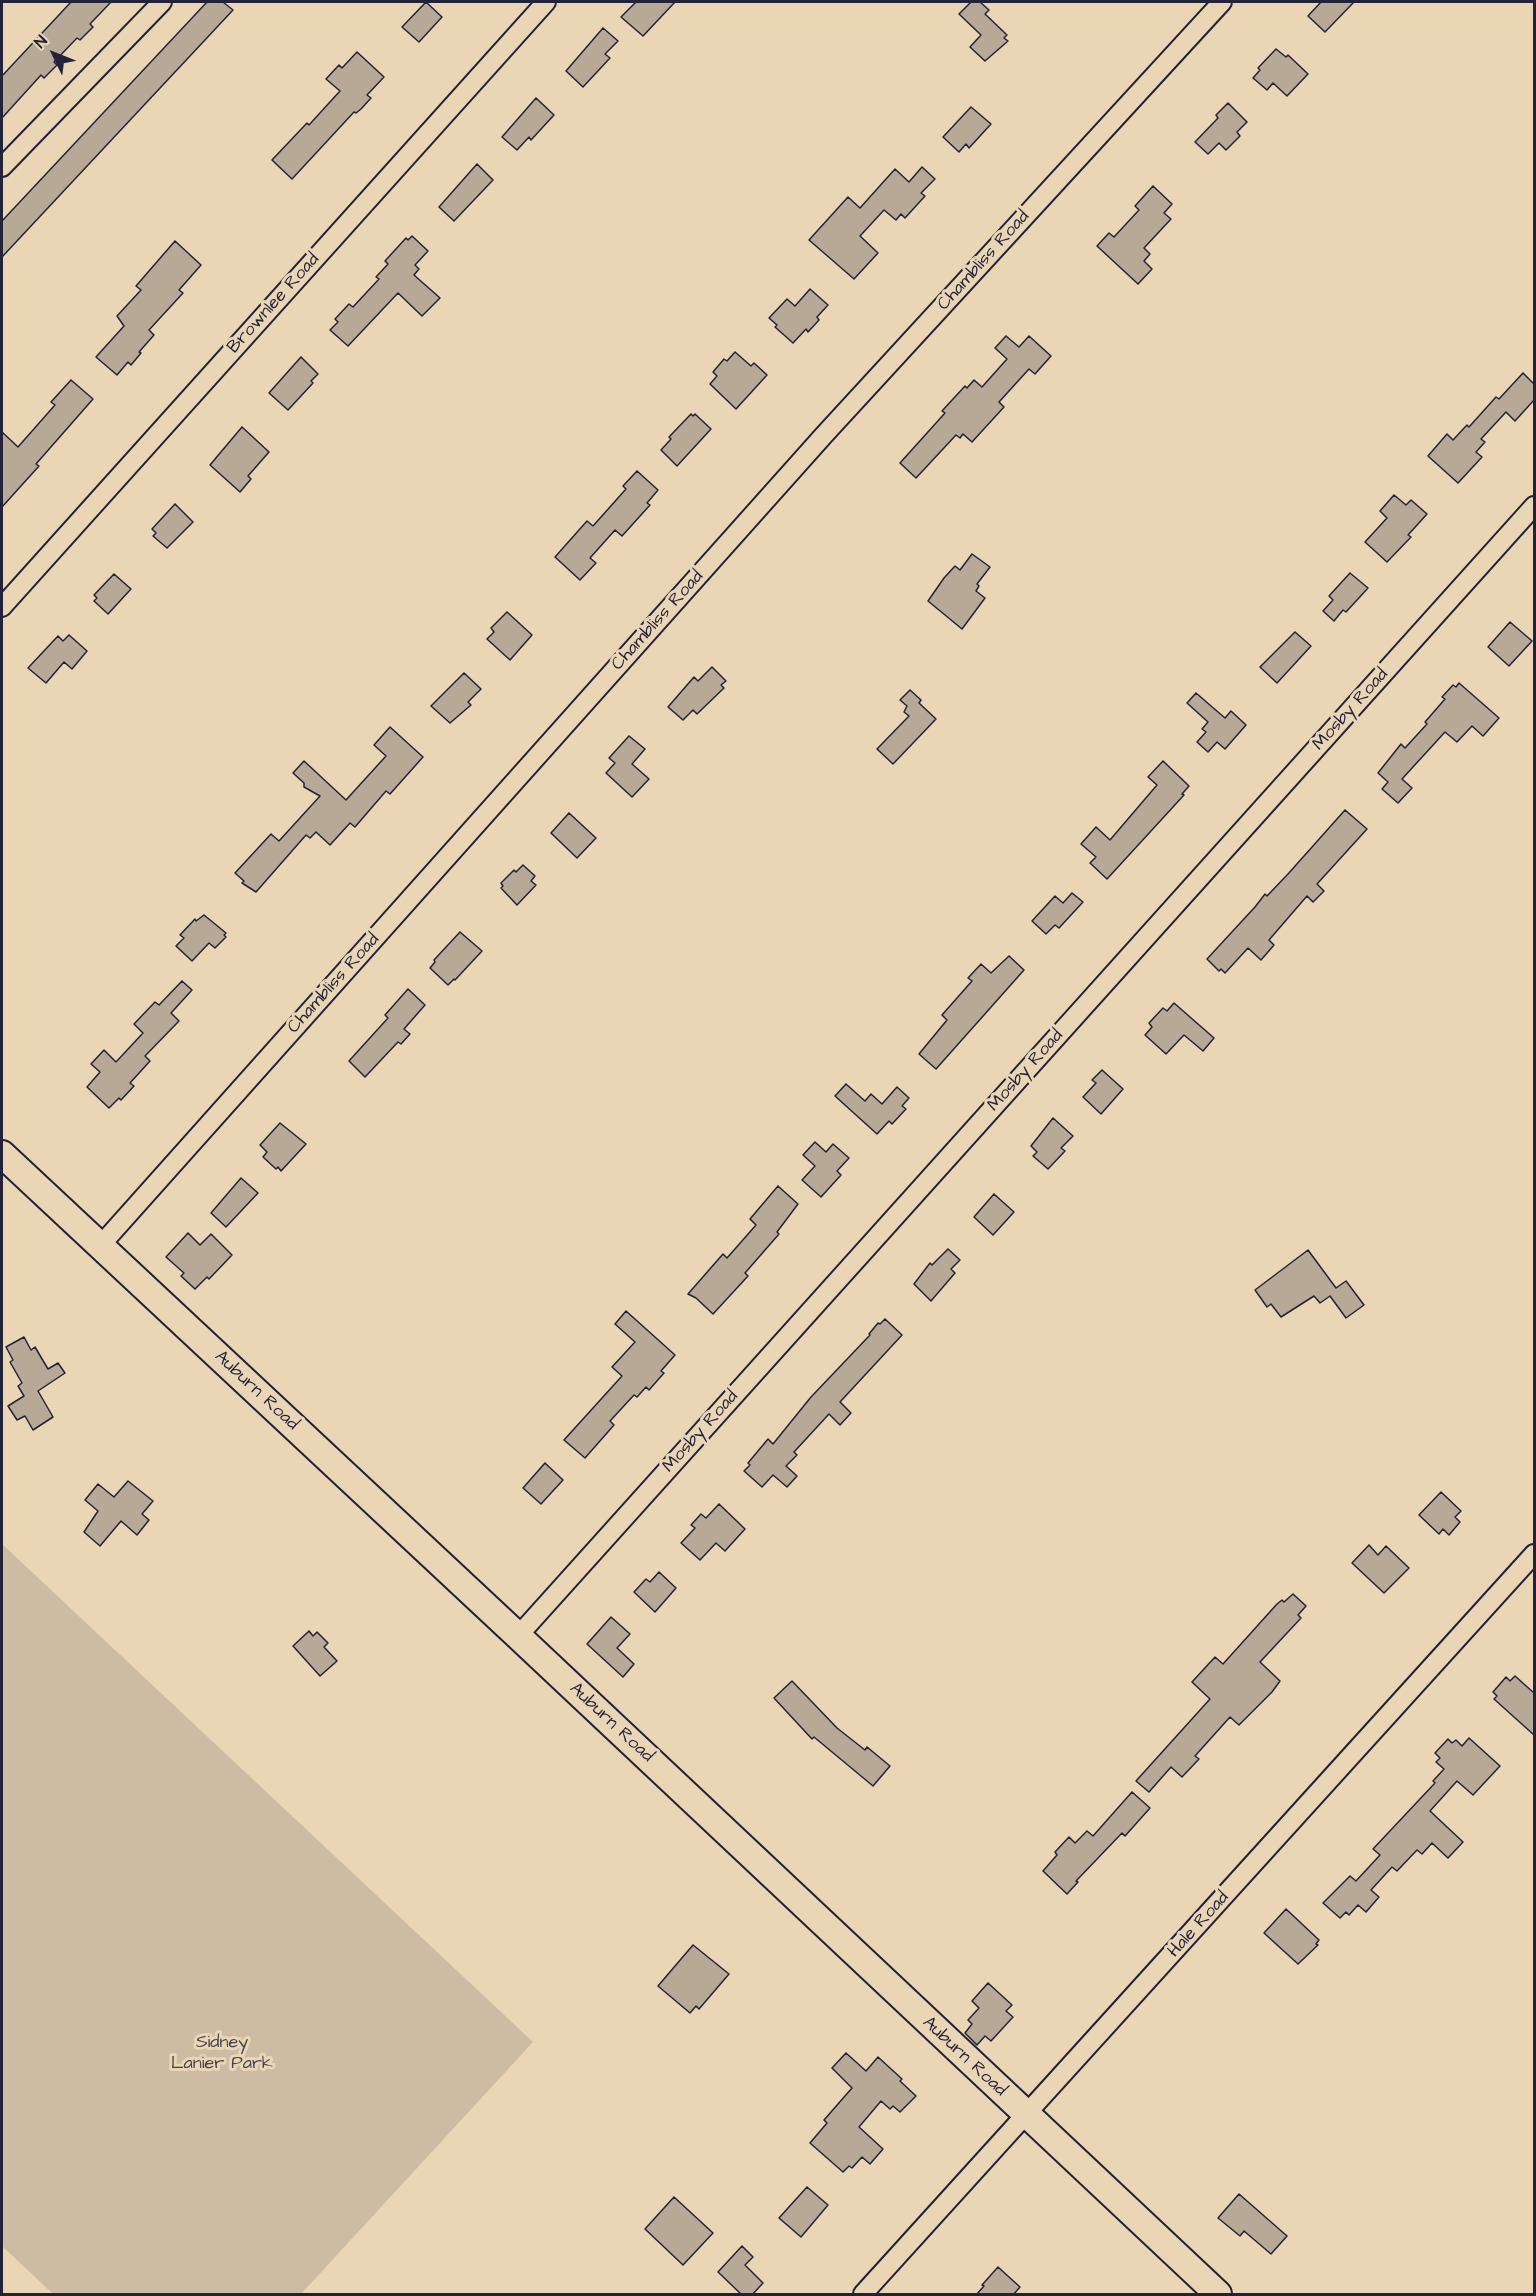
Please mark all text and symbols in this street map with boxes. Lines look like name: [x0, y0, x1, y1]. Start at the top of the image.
north arrow: [24, 24, 84, 84]
text: N: [29, 31, 52, 53]
street label: Chambliss Road: [933, 207, 1035, 315]
street label: Brownlee Road: [223, 249, 325, 359]
street label: Chambliss Road: [607, 567, 709, 675]
street label: Mosby Road: [1309, 665, 1393, 755]
street label: Chambliss Road: [283, 930, 385, 1038]
street label: Mosby Road: [984, 1026, 1068, 1116]
street label: Auburn Road: [209, 1346, 303, 1436]
street label: Mosby Road: [659, 1387, 743, 1477]
street label: Auburn Road: [564, 1678, 658, 1768]
street label: Hale Road: [1164, 1888, 1234, 1962]
street label: Auburn Road: [917, 2012, 1011, 2102]
park label: Sidney Lanier Park: [171, 2032, 273, 2074]

